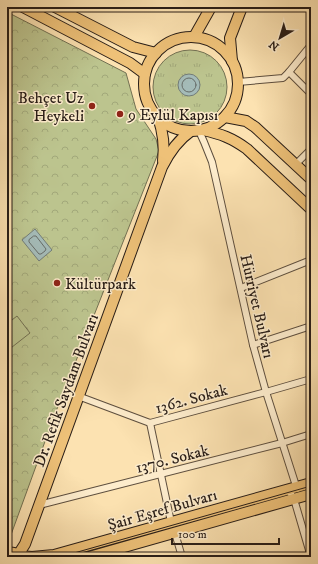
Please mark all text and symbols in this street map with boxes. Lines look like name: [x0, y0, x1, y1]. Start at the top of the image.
north arrow: [260, 18, 300, 58]
text: N: [267, 37, 282, 53]
place label: Behçet Uz Heykeli: [18, 88, 84, 126]
marker: Behçet Uz Heykeli: [87, 101, 97, 111]
place label: 9 Eylül Kapısı: [127, 105, 218, 125]
marker: 9 Eylül Kapısı: [115, 109, 125, 119]
street label: Hürriyet Bulvarı: [235, 252, 279, 360]
place label: Kültürpark: [65, 274, 136, 294]
marker: Kültürpark: [52, 278, 62, 288]
street label: Dr. Refik Saydam Bulvarı: [29, 311, 103, 470]
street label: 1362. Sokak: [153, 380, 230, 418]
street label: 1370. Sokak: [133, 440, 211, 478]
street label: Şair Eşref Bulvarı: [105, 485, 219, 535]
scale bar: [172, 520, 279, 546]
text: 100 m: [178, 527, 207, 542]

